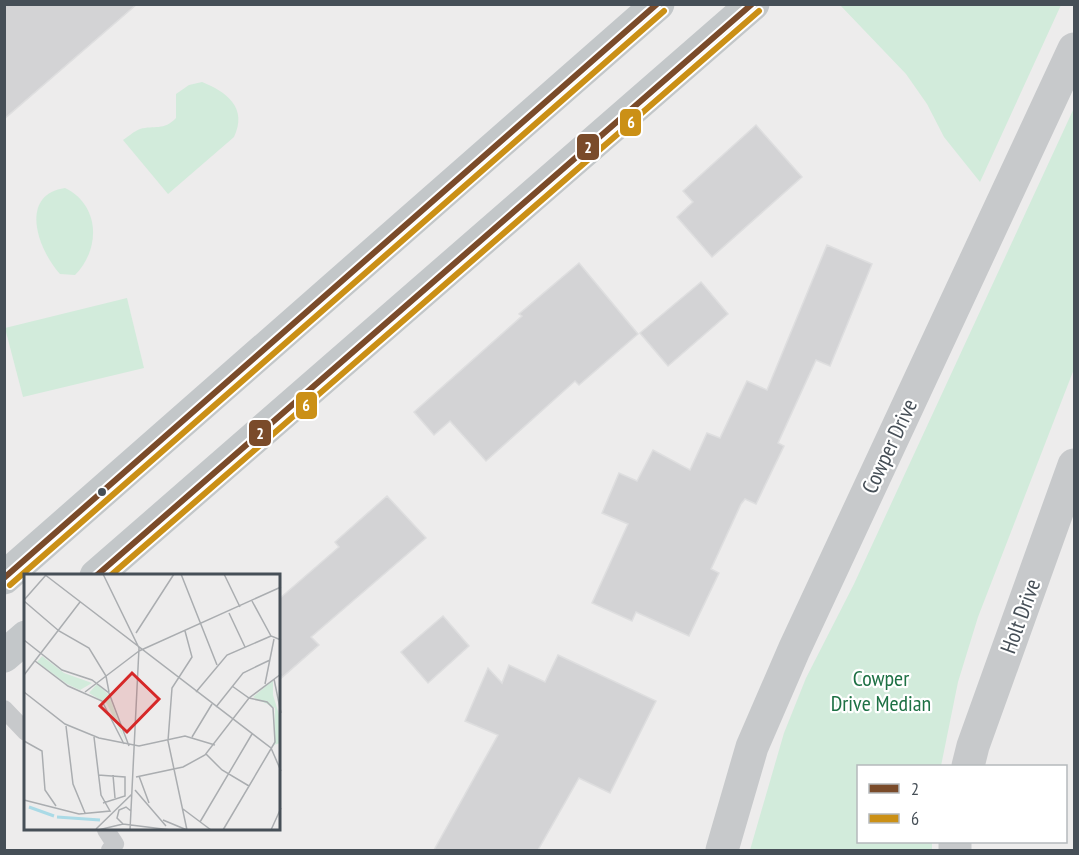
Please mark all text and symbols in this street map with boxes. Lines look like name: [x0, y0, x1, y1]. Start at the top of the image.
line badge: 6: [619, 108, 642, 137]
text: 6: [627, 112, 635, 132]
line badge: 2: [576, 133, 600, 161]
text: 2: [584, 137, 592, 157]
line badge: 6: [295, 391, 318, 420]
street label: Cowper Drive: [855, 394, 923, 498]
text: 6: [302, 395, 310, 415]
line badge: 2: [248, 419, 272, 447]
text: 2: [256, 423, 264, 443]
unlabelled marker: [96, 486, 108, 498]
inset map: [24, 574, 280, 831]
street label: Holt Drive: [994, 575, 1046, 657]
park label: Cowper Drive Median: [831, 664, 931, 717]
legend: [857, 765, 1067, 843]
text: 2: [911, 777, 919, 800]
text: 6: [911, 807, 919, 830]

